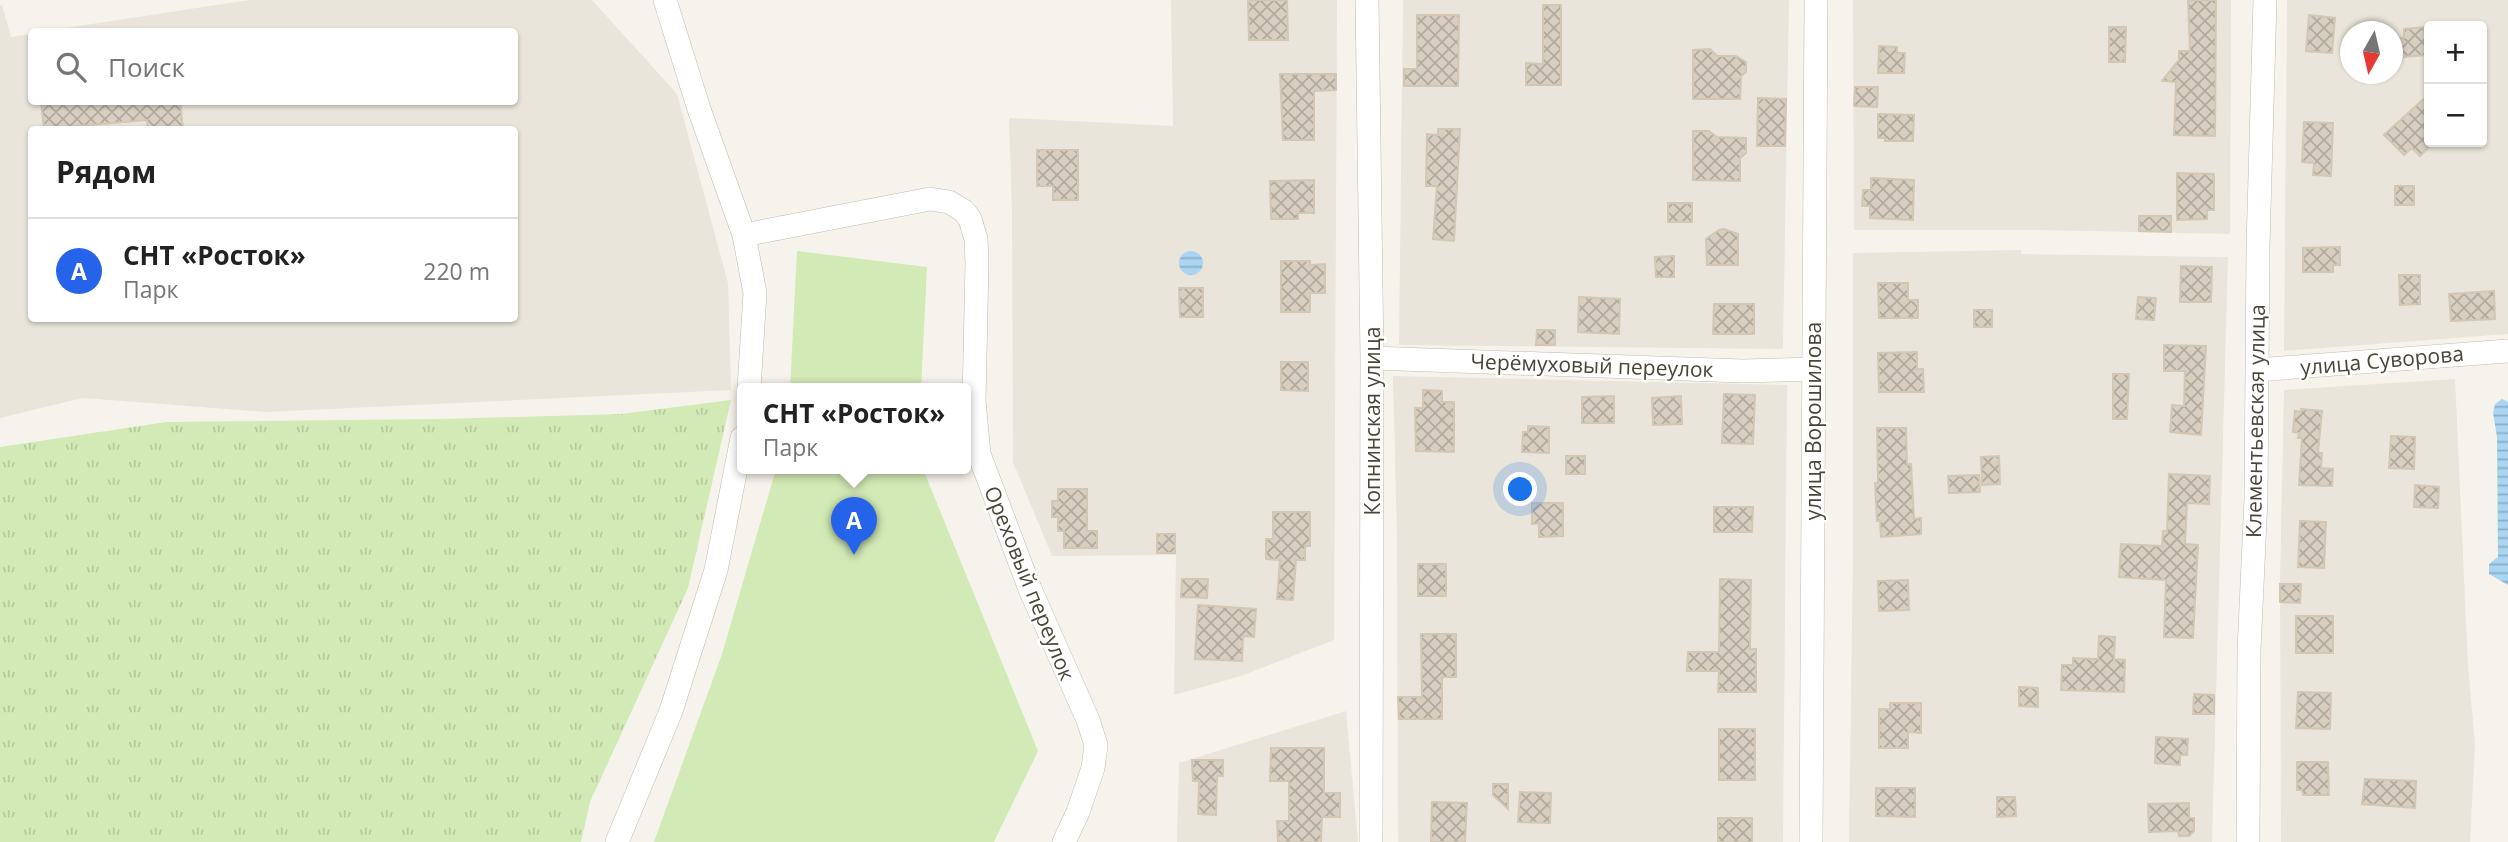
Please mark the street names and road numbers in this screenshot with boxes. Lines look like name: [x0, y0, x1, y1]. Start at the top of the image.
street label: Клементьевская улица: [2239, 304, 2271, 538]
street label: улица Ворошилова: [1799, 322, 1827, 520]
street label: Копнинская улица: [1358, 327, 1386, 515]
street label: улица Суворова: [2299, 339, 2465, 381]
street label: Черёмуховый переулок: [1470, 347, 1714, 383]
street label: Ореховый переулок: [978, 482, 1082, 684]

